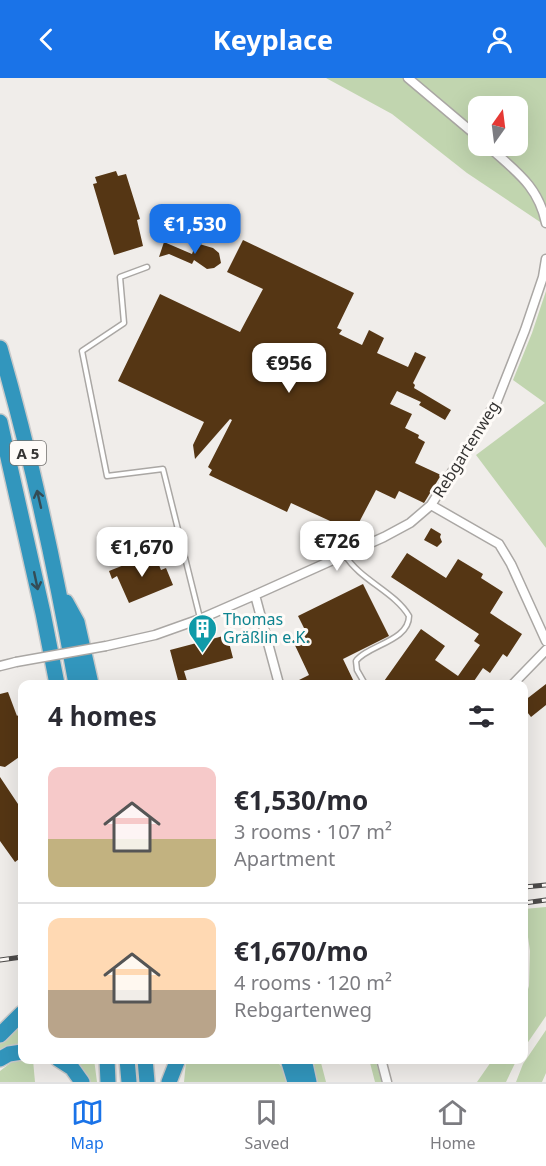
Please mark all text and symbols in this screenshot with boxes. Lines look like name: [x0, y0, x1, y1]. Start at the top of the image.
text: Keyplace: [213, 21, 333, 58]
icon: back: [30, 23, 63, 56]
icon: person: [483, 23, 516, 56]
north arrow: [468, 96, 528, 156]
map controls: [468, 96, 528, 156]
pin: €1,530: [146, 204, 244, 255]
text: €1,530: [164, 210, 226, 237]
pin: €956: [253, 343, 325, 394]
text: €956: [266, 349, 312, 376]
street label: Rebgartenweg: [427, 396, 505, 502]
road number: A 5: [10, 441, 46, 465]
one-way arrow: [33, 490, 44, 509]
pin: €726: [301, 521, 373, 572]
pin: €1,670: [93, 527, 191, 578]
text: €726: [314, 527, 360, 554]
text: €1,670: [111, 533, 173, 560]
one-way arrow: [31, 571, 43, 590]
place label: Thomas Gräßlin e.K.: [223, 608, 310, 648]
building icon: Thomas Gräßlin e.K.: [186, 612, 218, 654]
text: 4 homes: [48, 698, 157, 734]
icon: filters: [465, 700, 498, 733]
text: €1,530/mo: [234, 782, 368, 818]
icon: home: [96, 791, 168, 863]
text: 3 rooms · 107 m²: [234, 818, 392, 845]
text: Apartment: [234, 845, 335, 872]
text: €1,670/mo: [234, 933, 368, 969]
icon: home: [96, 942, 168, 1014]
text: 4 rooms · 120 m²: [234, 969, 392, 996]
text: Rebgartenweg: [234, 996, 372, 1023]
tab: Map: [70, 1096, 104, 1154]
tab: Saved: [245, 1096, 289, 1154]
tab: Home: [430, 1096, 476, 1154]

